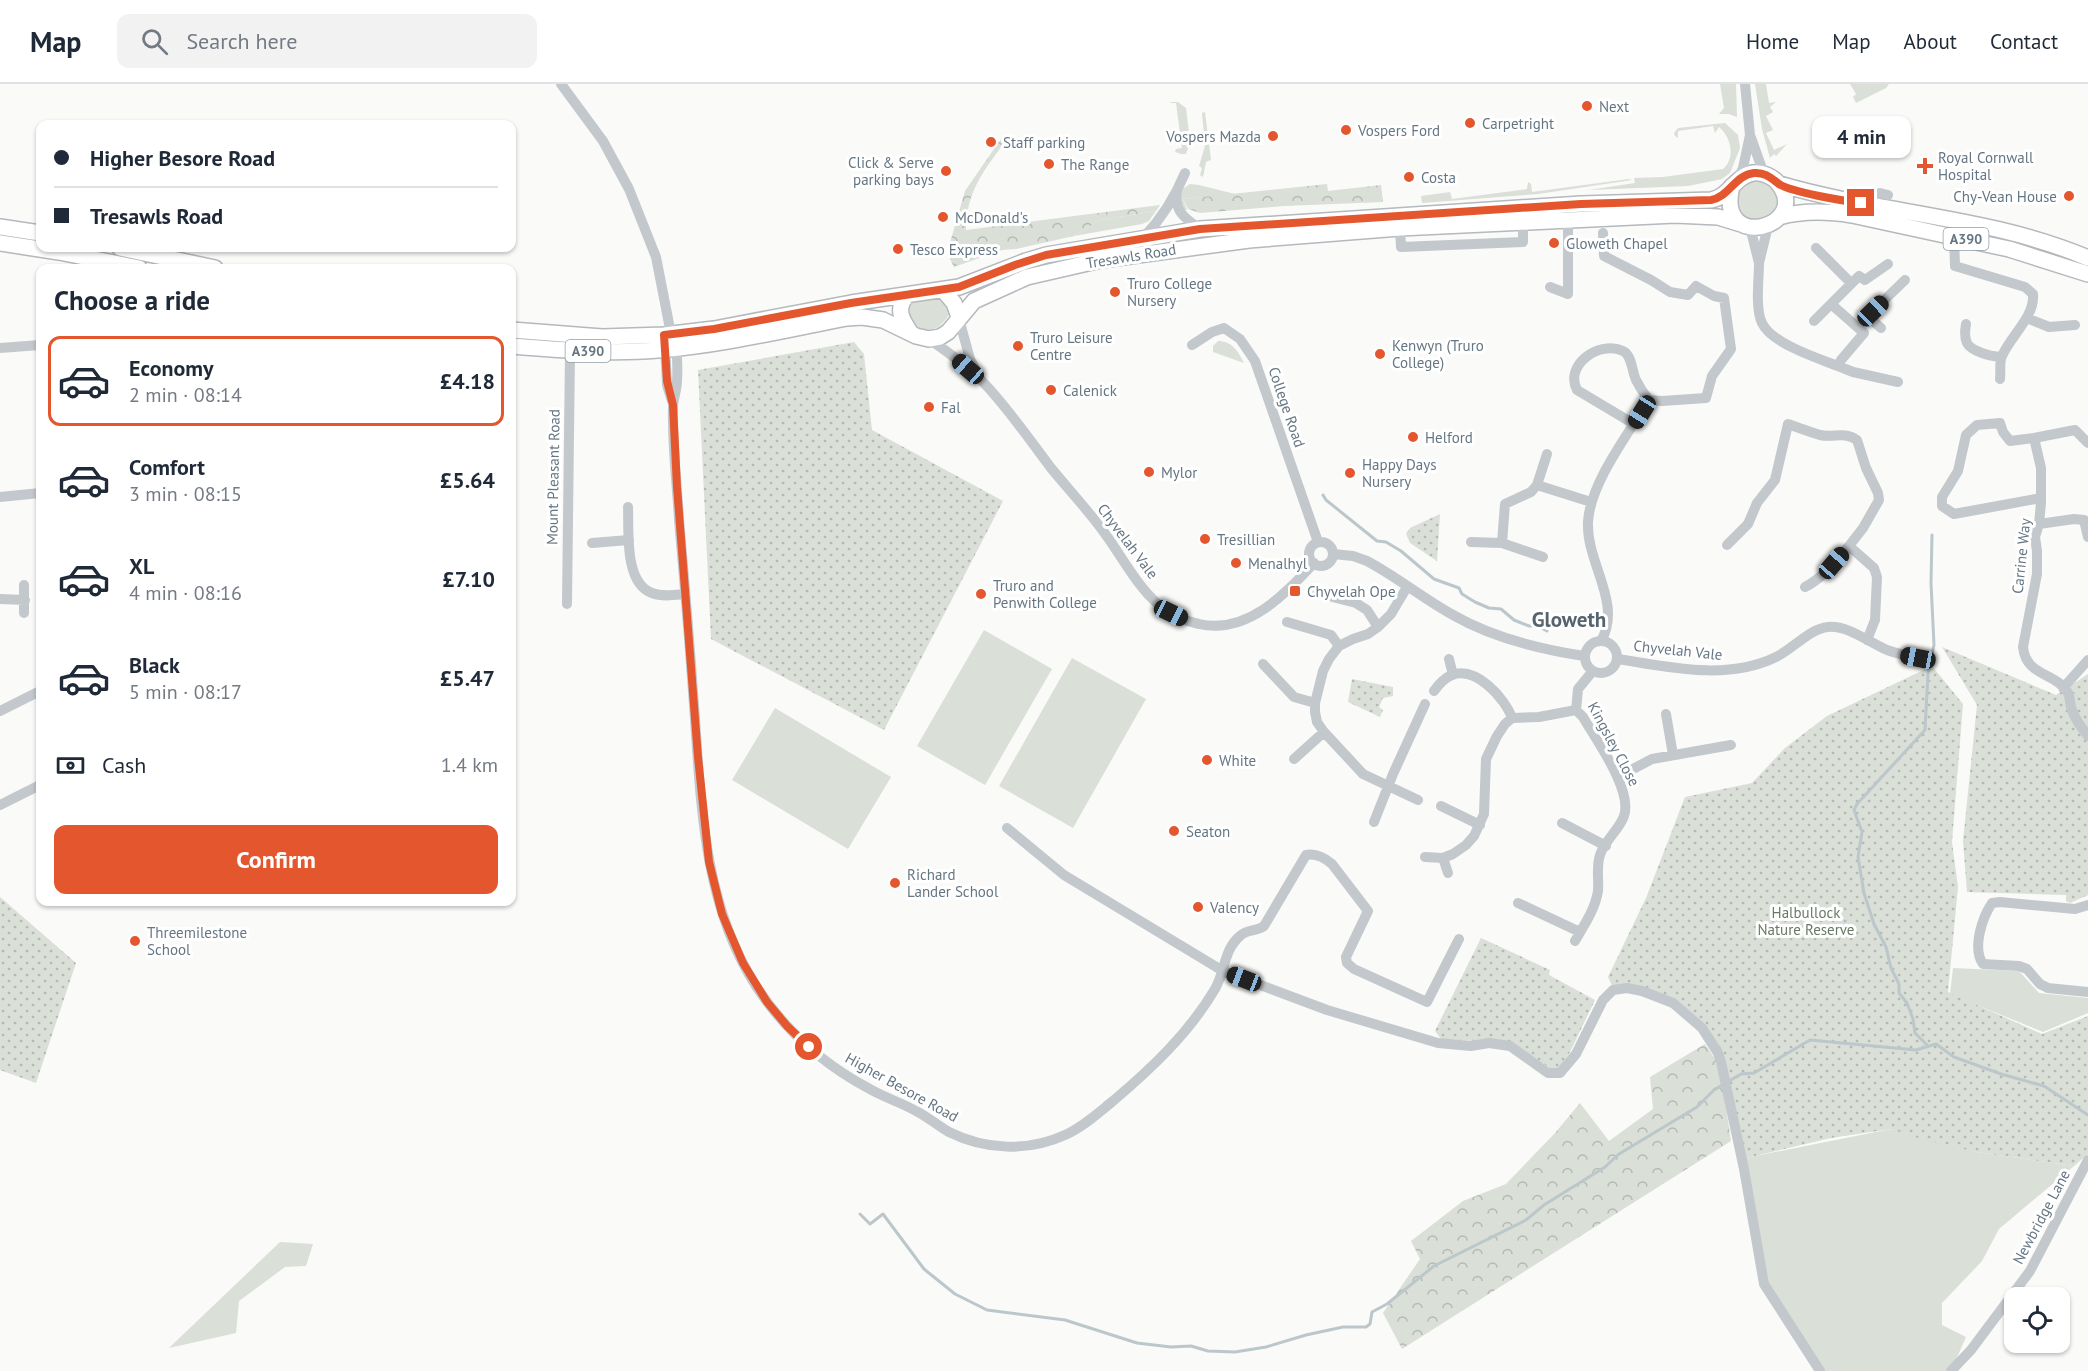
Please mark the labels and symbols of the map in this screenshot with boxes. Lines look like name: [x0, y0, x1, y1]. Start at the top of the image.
place label: Next: [1599, 97, 1629, 116]
marker: Next: [1580, 99, 1594, 113]
place label: Carpetright: [1482, 114, 1554, 133]
marker: Carpetright: [1463, 116, 1477, 130]
callout: 4 min: [1812, 116, 1910, 158]
place label: Vospers Ford: [1357, 121, 1440, 140]
marker: Vospers Ford: [1339, 123, 1353, 137]
place label: Vospers Mazda: [1165, 127, 1261, 146]
marker: Vospers Mazda: [1266, 129, 1280, 143]
place label: Staff parking: [1003, 133, 1085, 152]
marker: Staff parking: [984, 135, 998, 149]
place label: Royal Cornwall Hospital: [1938, 148, 2034, 184]
place label: Click & Serve parking bays: [848, 153, 934, 189]
place label: The Range: [1061, 155, 1129, 174]
marker: The Range: [1042, 157, 1056, 171]
marker: Royal Cornwall Hospital: [1916, 157, 1934, 175]
marker: Click & Serve parking bays: [939, 164, 953, 178]
place label: Costa: [1421, 168, 1456, 187]
marker: Costa: [1402, 170, 1416, 184]
place label: Chy-Vean House: [1953, 187, 2057, 206]
route end: [1847, 189, 1874, 216]
marker: Chy-Vean House: [2062, 189, 2076, 203]
place label: McDonald's: [955, 208, 1028, 227]
marker: McDonald's: [936, 210, 950, 224]
road number: A390: [1944, 228, 1988, 250]
place label: Gloweth Chapel: [1566, 234, 1668, 253]
marker: Gloweth Chapel: [1547, 236, 1561, 250]
place label: Tesco Express: [910, 240, 998, 259]
street label: Tresawls Road: [1085, 240, 1177, 272]
marker: Tesco Express: [891, 242, 905, 256]
place label: Truro College Nursery: [1127, 274, 1212, 310]
marker: Truro College Nursery: [1108, 285, 1122, 299]
car: [1854, 292, 1892, 330]
place label: Truro Leisure Centre: [1030, 328, 1113, 364]
place label: Kenwyn (Truro College): [1392, 336, 1484, 372]
marker: Truro Leisure Centre: [1011, 339, 1025, 353]
road number: A390: [566, 340, 610, 362]
marker: Kenwyn (Truro College): [1373, 347, 1387, 361]
car: [949, 350, 987, 388]
street label: College Road: [1264, 364, 1310, 450]
place label: Calenick: [1063, 381, 1118, 400]
marker: Calenick: [1044, 383, 1058, 397]
car: [1625, 392, 1659, 432]
place label: Fal: [941, 398, 961, 417]
marker: Fal: [922, 400, 936, 414]
street label: Mount Pleasant Road: [542, 409, 564, 545]
place label: Helford: [1425, 428, 1473, 447]
marker: Helford: [1406, 430, 1420, 444]
place label: Happy Days Nursery: [1362, 455, 1437, 491]
place label: Mylor: [1161, 463, 1197, 482]
marker: Mylor: [1142, 465, 1156, 479]
marker: Happy Days Nursery: [1343, 466, 1357, 480]
street label: Chyvelah Vale: [1094, 500, 1162, 582]
street label: Carrine Way: [2008, 517, 2034, 595]
place label: Tresillian: [1217, 530, 1275, 549]
marker: Tresillian: [1198, 532, 1212, 546]
car: [1815, 544, 1853, 582]
place label: Menalhyl: [1248, 554, 1308, 573]
marker: Menalhyl: [1229, 556, 1243, 570]
place label: Truro and Penwith College: [993, 576, 1097, 612]
place label: Chyvelah Ope: [1307, 582, 1396, 601]
marker: Chyvelah Ope: [1288, 584, 1302, 598]
marker: Truro and Penwith College: [974, 587, 988, 601]
car: [1151, 597, 1191, 629]
district label: Gloweth: [1532, 606, 1606, 633]
street label: Chyvelah Vale: [1633, 636, 1723, 664]
car: [1899, 646, 1937, 670]
street label: Kingsley Close: [1584, 699, 1644, 789]
place label: White: [1219, 751, 1256, 770]
marker: White: [1200, 753, 1214, 767]
place label: Seaton: [1186, 822, 1230, 841]
marker: Seaton: [1167, 824, 1181, 838]
place label: Richard Lander School: [907, 865, 999, 901]
marker: Richard Lander School: [888, 876, 902, 890]
place label: Valency: [1209, 898, 1259, 917]
marker: Valency: [1191, 900, 1205, 914]
park label: Halbullock Nature Reserve: [1758, 903, 1854, 939]
place label: Threemilestone School: [147, 923, 247, 959]
marker: Threemilestone School: [128, 934, 142, 948]
car: [1224, 964, 1264, 994]
route start: [795, 1033, 822, 1060]
street label: Higher Besore Road: [842, 1048, 962, 1126]
street label: Newbridge Lane: [2008, 1167, 2074, 1267]

